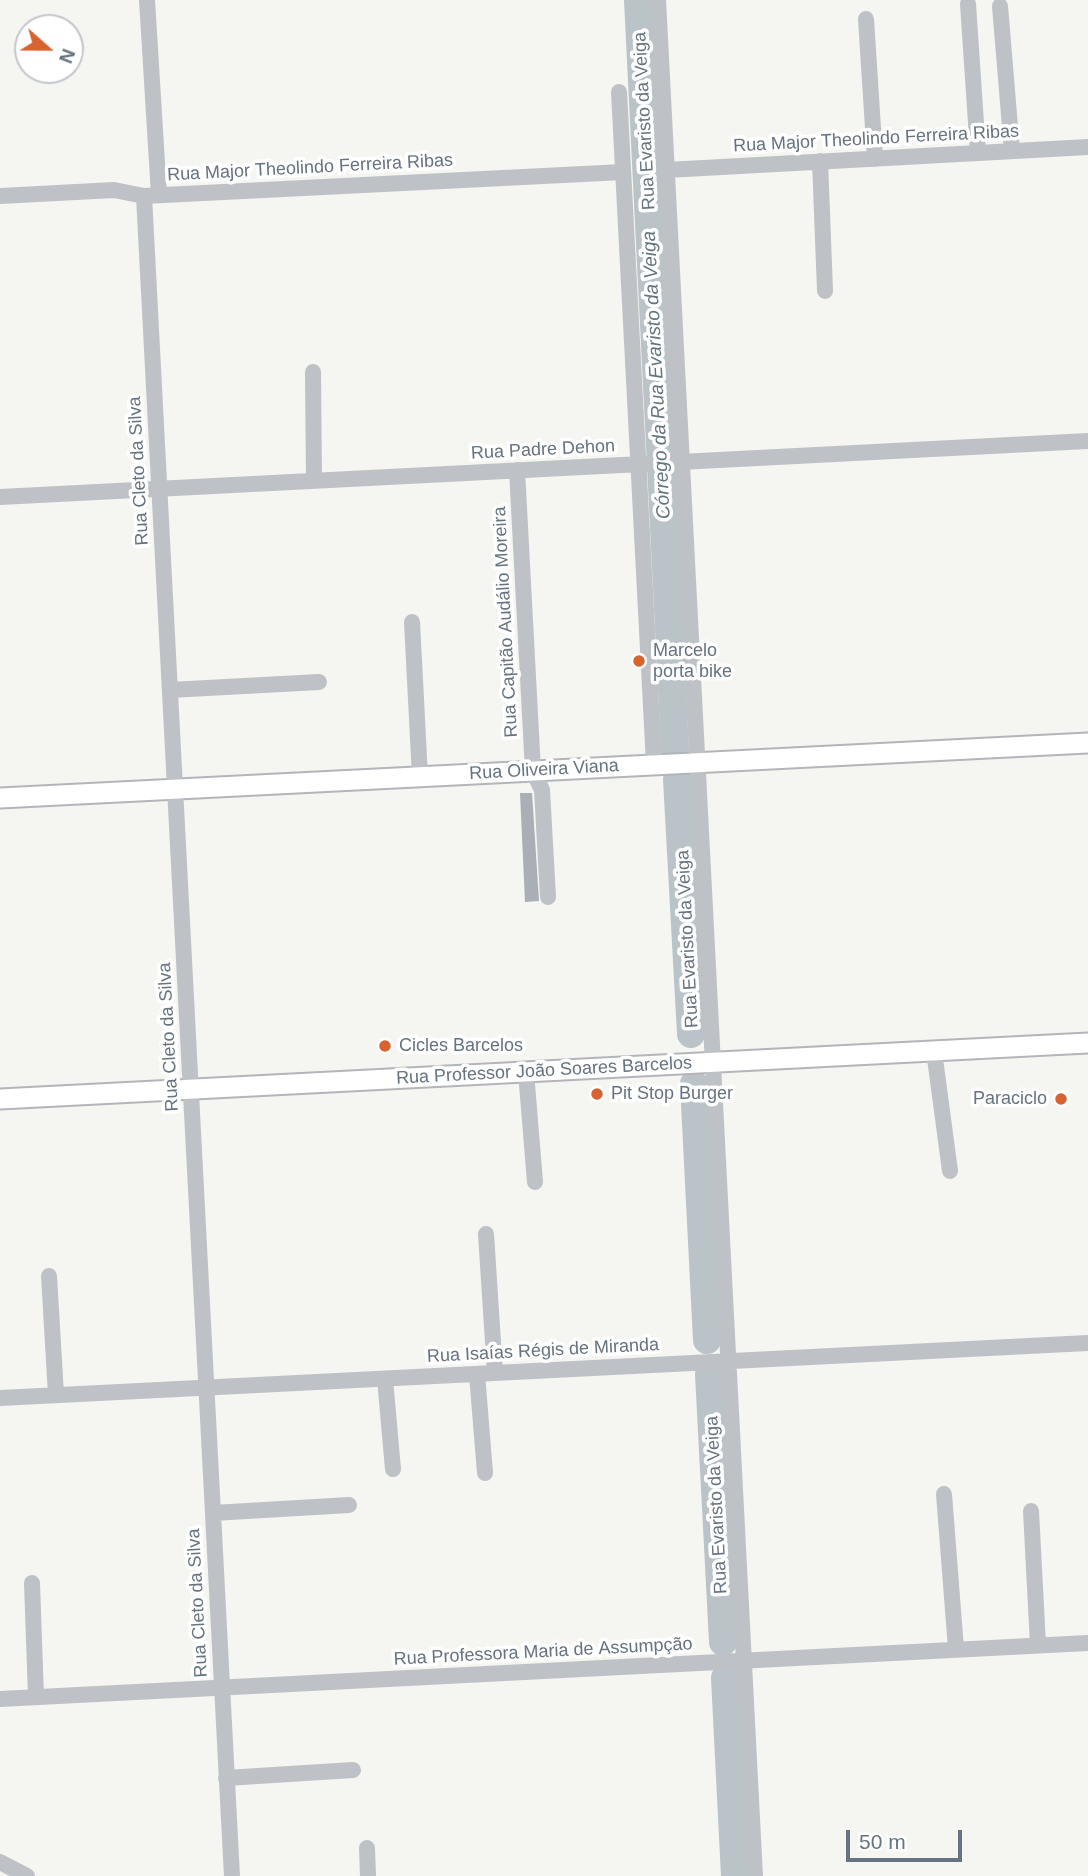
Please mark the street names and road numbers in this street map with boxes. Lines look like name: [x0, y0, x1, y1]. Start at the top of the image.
street label: Rua Evaristo da Veiga: [630, 32, 660, 210]
street label: Rua Major Theolindo Ferreira Ribas: [733, 121, 1019, 157]
street label: Rua Major Theolindo Ferreira Ribas: [167, 150, 453, 186]
street label: Rua Cleto da Silva: [124, 396, 154, 546]
street label: Rua Padre Dehon: [470, 435, 616, 465]
street label: Rua Capitão Audálio Moreira: [489, 506, 523, 738]
street label: Rua Oliveira Viana: [469, 755, 619, 785]
street label: Rua Evaristo da Veiga: [673, 850, 703, 1028]
street label: Rua Cleto da Silva: [154, 962, 184, 1112]
street label: Rua Professor João Soares Barcelos: [396, 1052, 692, 1090]
street label: Rua Isaías Régis de Miranda: [427, 1334, 659, 1368]
street label: Rua Evaristo da Veiga: [702, 1416, 732, 1594]
street label: Rua Cleto da Silva: [183, 1528, 213, 1678]
street label: Rua Professora Maria de Assumpção: [393, 1633, 693, 1671]

